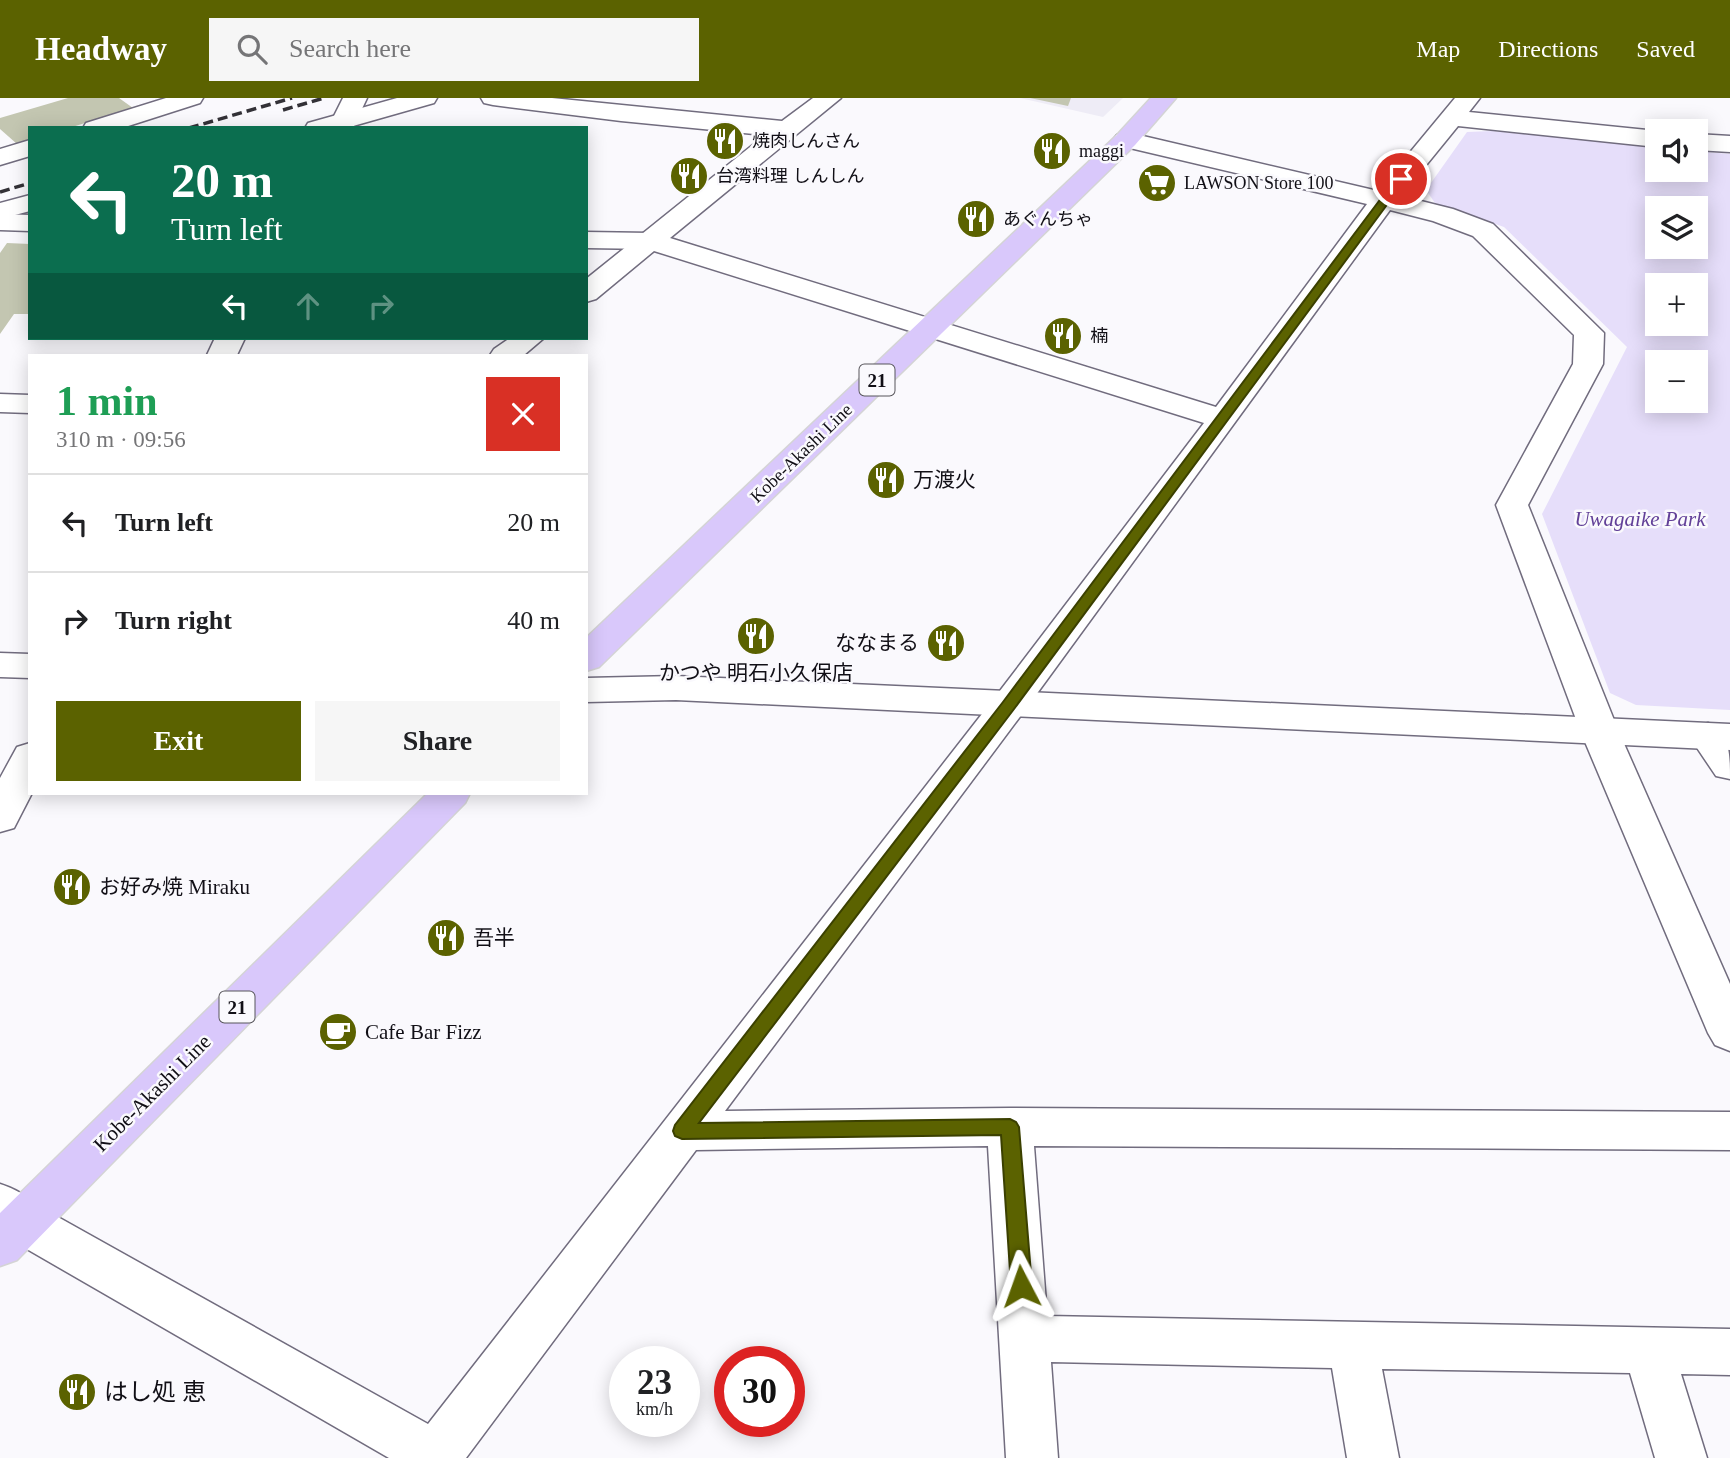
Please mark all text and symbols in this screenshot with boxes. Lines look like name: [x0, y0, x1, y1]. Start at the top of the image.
search box: [209, 18, 699, 81]
icon: search: [233, 30, 271, 68]
text: Headway: [35, 31, 167, 67]
text: Search here: [289, 34, 411, 63]
text: Map: [1416, 36, 1460, 62]
text: Directions: [1498, 36, 1598, 62]
text: Saved: [1636, 36, 1695, 62]
map controls: [1645, 119, 1708, 413]
button: sound: [1645, 119, 1708, 182]
restaurant icon: 焼肉しんさん: [704, 120, 746, 162]
restaurant icon: maggi: [1031, 130, 1073, 172]
place label: 焼肉しんさん: [752, 131, 860, 151]
place label: maggi: [1079, 141, 1124, 161]
pin: [1371, 149, 1431, 209]
text: 20 m: [171, 153, 273, 208]
icon: left: [56, 154, 147, 245]
restaurant icon: 台湾料理 しんしん: [668, 155, 710, 197]
icon: arrive: [1382, 160, 1420, 198]
supermarket icon: LAWSON Store 100: [1136, 162, 1178, 204]
place label: 台湾料理 しんしん: [716, 166, 865, 186]
place label: LAWSON Store 100: [1184, 173, 1334, 193]
button: layers: [1645, 196, 1708, 259]
restaurant icon: あぐんちゃ: [955, 198, 997, 240]
place label: あぐんちゃ: [1003, 209, 1093, 229]
text: Turn left: [171, 211, 283, 247]
button: +: [1645, 273, 1708, 336]
icon: left: [216, 287, 254, 325]
icon: ahead: [289, 287, 327, 325]
icon: right: [362, 287, 400, 325]
restaurant icon: 楠: [1042, 315, 1084, 357]
place label: 楠: [1090, 326, 1108, 346]
button: −: [1645, 350, 1708, 413]
road number: 21: [860, 364, 894, 396]
button: close: [486, 377, 560, 451]
text: 1 min: [56, 378, 158, 424]
street label: Kobe-Akashi Line: [746, 399, 856, 507]
text: 310 m · 09:56: [56, 427, 186, 452]
restaurant icon: 万渡火: [865, 459, 907, 501]
place label: 万渡火: [913, 468, 976, 492]
icon: left: [56, 504, 94, 542]
park label: Uwagaike Park: [1574, 507, 1706, 531]
text: Turn left: [115, 508, 213, 537]
text: 20 m: [507, 508, 560, 537]
icon: right: [56, 602, 94, 640]
text: Turn right: [115, 606, 232, 635]
text: 40 m: [507, 606, 560, 635]
restaurant icon: かつや 明石小久保店: [735, 615, 777, 657]
restaurant icon: ななまる: [925, 622, 967, 664]
place label: ななまる: [835, 631, 919, 655]
place label: かつや 明石小久保店: [659, 661, 853, 685]
button: Exit: [56, 701, 301, 781]
button: Share: [315, 701, 560, 781]
restaurant icon: お好み焼 Miraku: [51, 866, 93, 908]
place label: お好み焼 Miraku: [99, 875, 251, 899]
restaurant icon: 吾半: [425, 917, 467, 959]
place label: 吾半: [473, 926, 515, 950]
road number: 21: [219, 992, 254, 1023]
cafe icon: Cafe Bar Fizz: [317, 1011, 359, 1053]
place label: Cafe Bar Fizz: [365, 1020, 482, 1044]
street label: Kobe-Akashi Line: [88, 1029, 216, 1157]
position arrow: [984, 1249, 1058, 1323]
speed limit sign: 30: [714, 1346, 805, 1437]
text: 23: [637, 1363, 672, 1402]
restaurant icon: はし処 恵: [56, 1371, 98, 1413]
place label: はし処 恵: [104, 1379, 206, 1405]
text: km/h: [636, 1399, 673, 1419]

